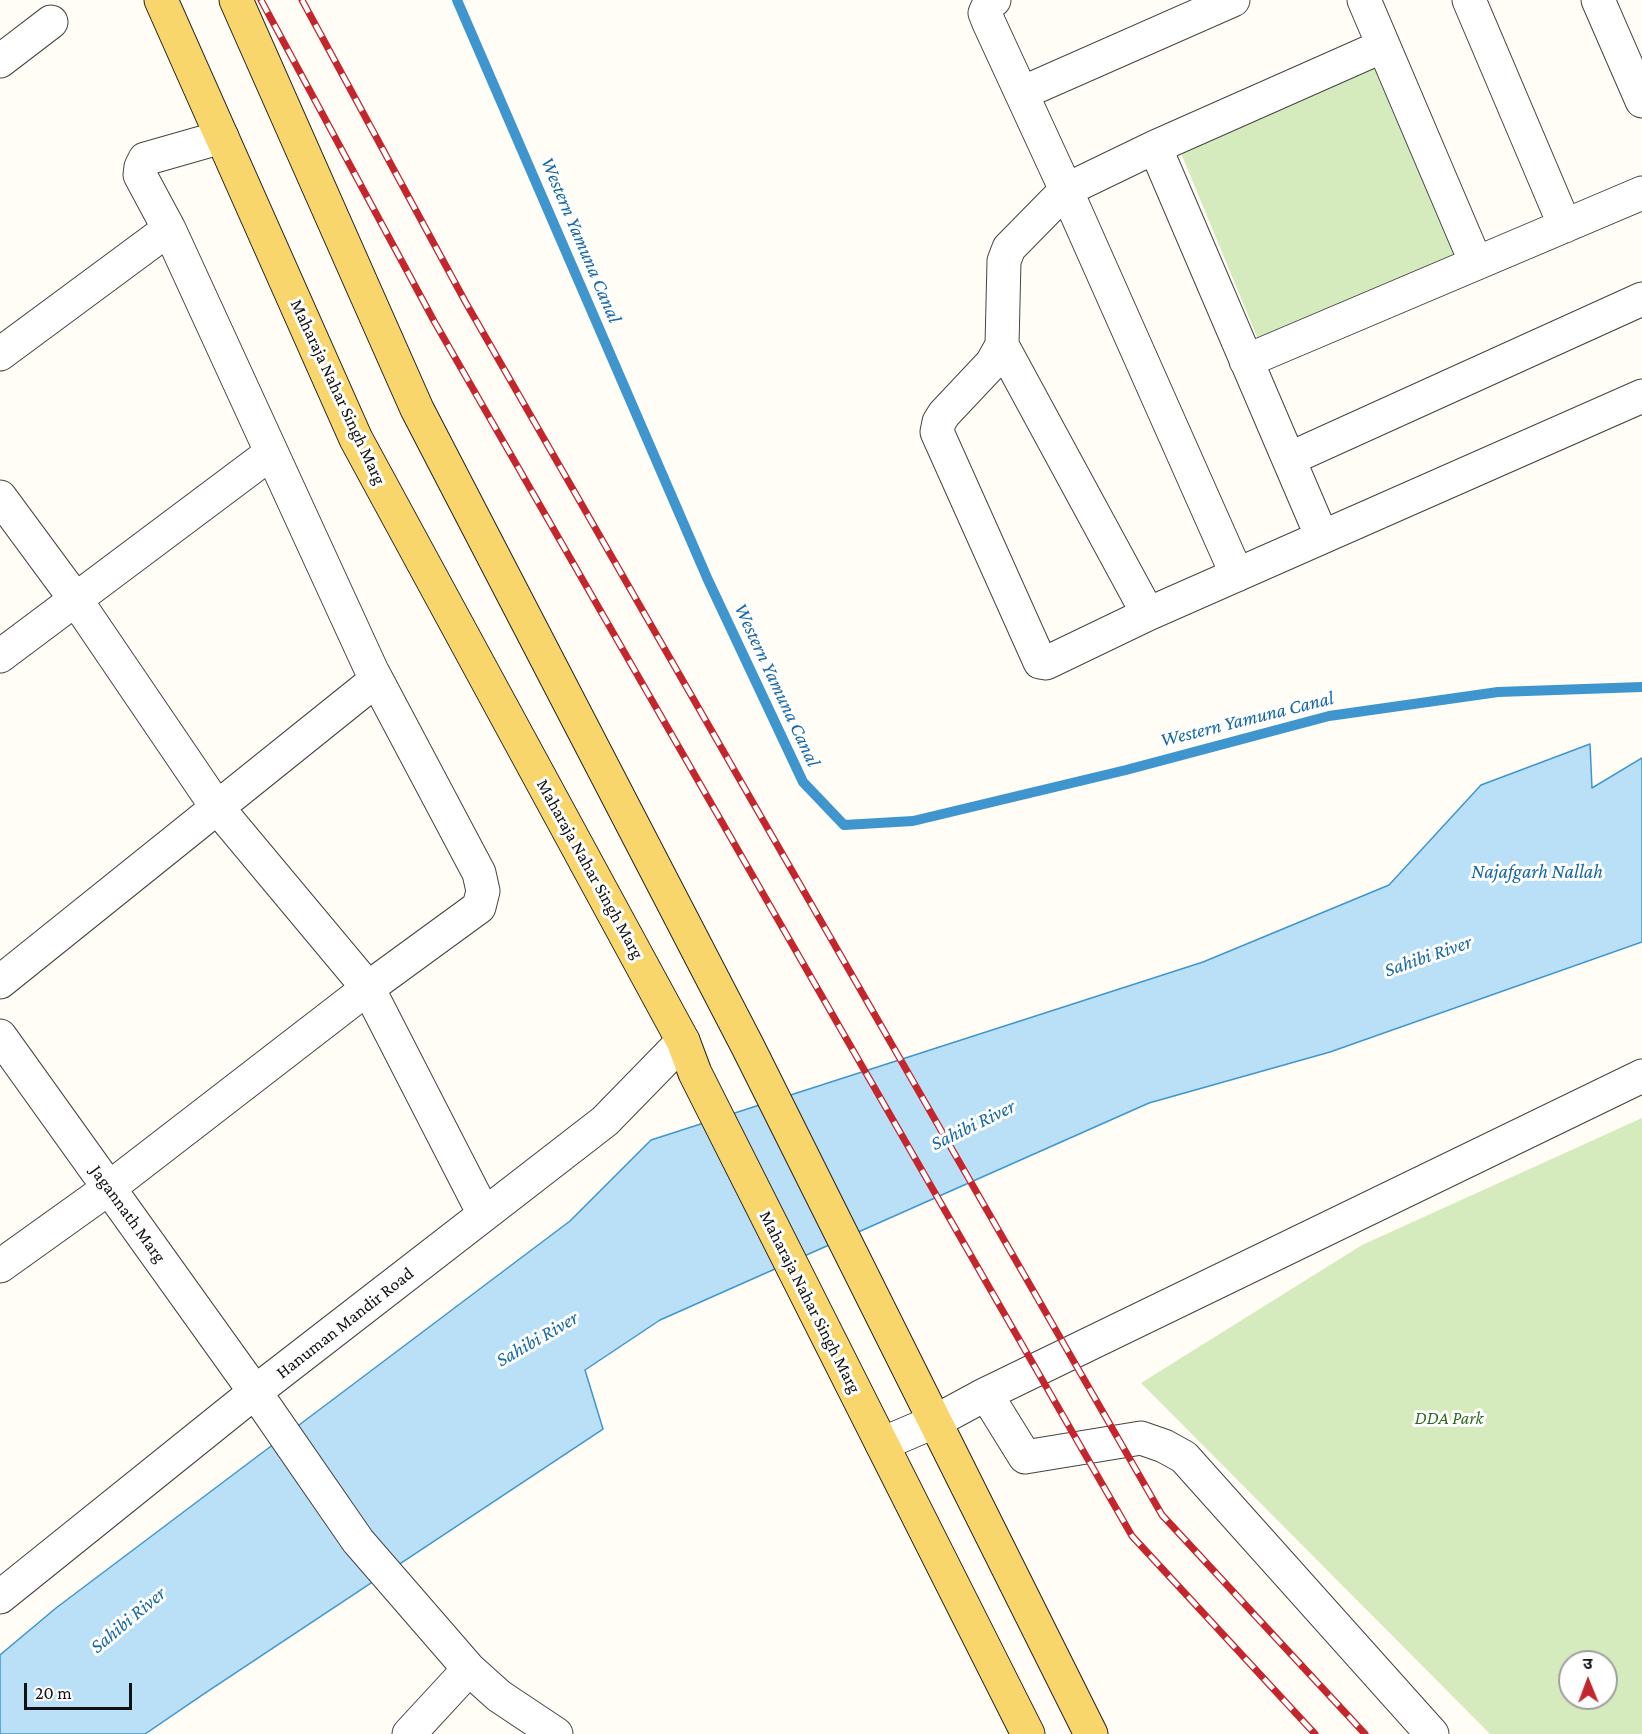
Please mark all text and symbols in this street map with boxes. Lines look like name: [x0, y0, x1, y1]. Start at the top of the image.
water label: Western Yamuna Canal: [535, 154, 627, 326]
street label: Maharaja Nahar Singh Marg: [285, 296, 391, 488]
water label: Western Yamuna Canal: [729, 599, 825, 771]
water label: Western Yamuna Canal: [1158, 686, 1336, 752]
street label: Maharaja Nahar Singh Marg: [532, 775, 648, 963]
water label: Najafgarh Nallah: [1471, 860, 1603, 884]
water label: Sahibi River: [1381, 930, 1475, 982]
water label: Sahibi River: [927, 1094, 1019, 1156]
street label: Jagannath Marg: [85, 1161, 171, 1267]
street label: Maharaja Nahar Singh Marg: [754, 1207, 866, 1397]
street label: Hanuman Mandir Road: [272, 1263, 418, 1383]
water label: Sahibi River: [492, 1306, 582, 1372]
park label: DDA Park: [1415, 1407, 1483, 1429]
water label: Sahibi River: [85, 1582, 171, 1658]
north arrow: [1558, 1650, 1618, 1710]
text: उ: [1583, 1655, 1593, 1672]
scale bar: [27, 1671, 135, 1709]
text: 20 m: [35, 1683, 72, 1703]

